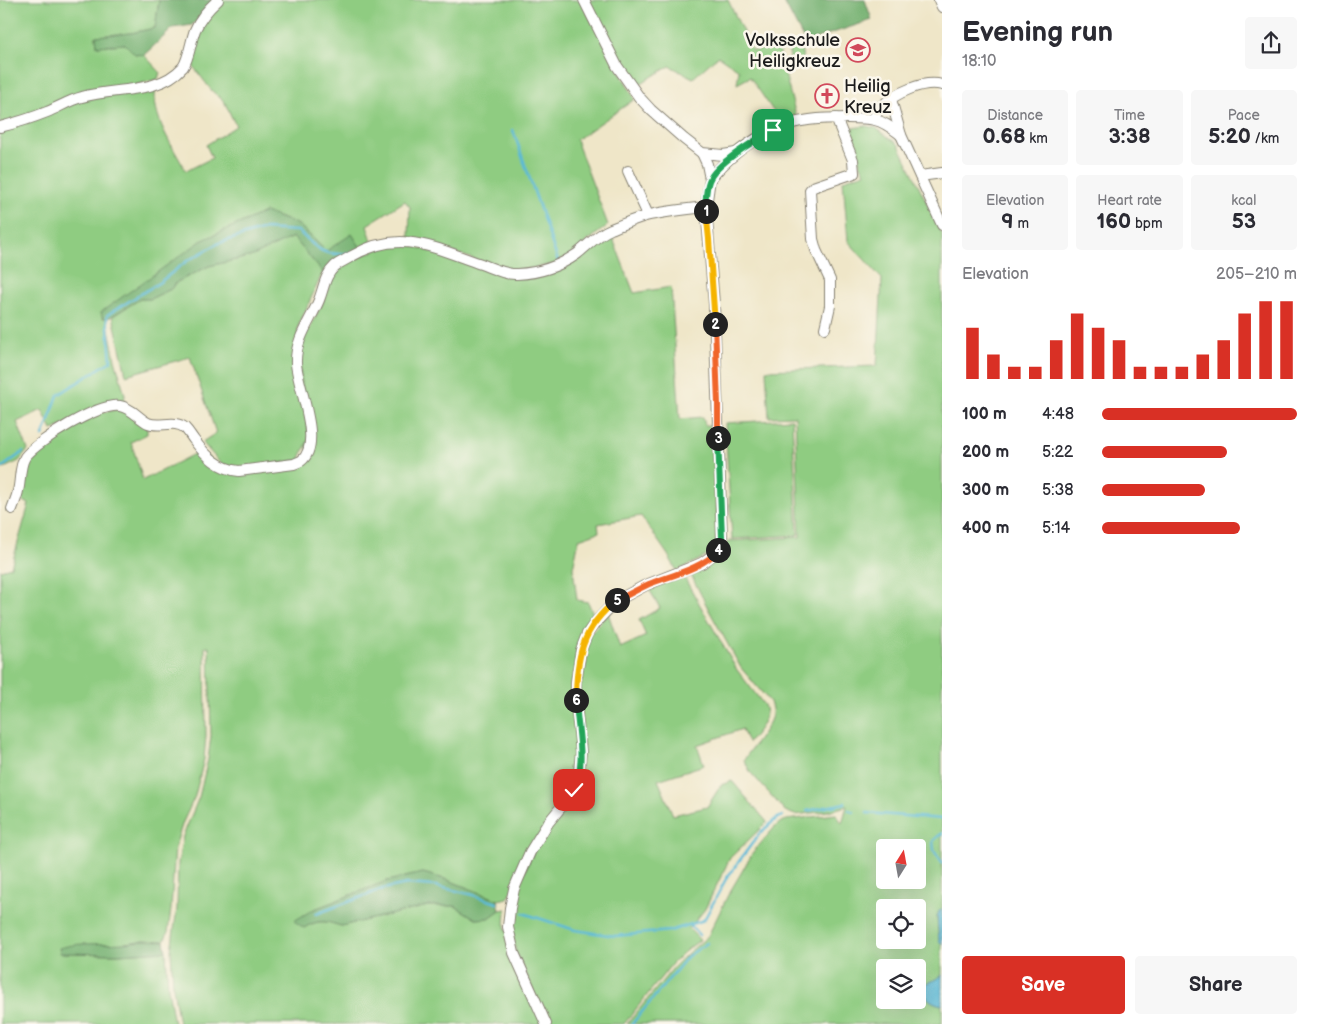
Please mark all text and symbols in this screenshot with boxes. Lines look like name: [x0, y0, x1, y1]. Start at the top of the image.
text: Evening run: [962, 16, 1113, 49]
button: share: [1245, 17, 1297, 69]
place label: Volksschule Heiligkreuz: [745, 30, 840, 72]
school or university icon: Volksschule Heiligkreuz: [845, 37, 871, 63]
text: 18:10: [962, 52, 996, 71]
place label: Heilig Kreuz: [844, 76, 891, 118]
church icon: Heilig Kreuz: [814, 83, 840, 109]
text: Distance: [987, 107, 1043, 124]
text: Time: [1114, 107, 1145, 124]
text: Pace: [1228, 107, 1260, 124]
pin: [752, 109, 794, 151]
icon: arrive: [759, 116, 787, 144]
text: 0.68: [983, 124, 1026, 149]
text: 3:38: [1108, 124, 1151, 149]
text: 5:20: [1208, 124, 1251, 149]
text: km: [1026, 130, 1048, 147]
text: /km: [1251, 130, 1279, 147]
text: Elevation: [986, 192, 1044, 209]
text: Heart rate: [1097, 192, 1162, 209]
text: kcal: [1231, 192, 1256, 209]
pin: 1: [694, 198, 718, 224]
text: 1: [704, 203, 709, 220]
text: 9: [1001, 209, 1014, 234]
text: 160: [1096, 209, 1131, 234]
text: 53: [1232, 209, 1256, 234]
text: m: [1014, 215, 1029, 232]
text: bpm: [1131, 215, 1163, 232]
text: Elevation: [962, 265, 1029, 284]
text: 205–210 m: [1216, 265, 1297, 284]
pin: 2: [702, 312, 728, 336]
text: 2: [711, 316, 720, 333]
text: 100 m: [962, 405, 1007, 424]
text: 4:48: [1042, 405, 1074, 424]
pin: 3: [706, 426, 730, 450]
text: 3: [714, 430, 723, 447]
text: 200 m: [962, 443, 1009, 462]
text: 5:22: [1042, 443, 1073, 462]
text: 300 m: [962, 481, 1009, 500]
text: 5:38: [1042, 481, 1074, 500]
text: 400 m: [962, 519, 1009, 538]
text: 5:14: [1042, 519, 1070, 538]
pin: 4: [706, 538, 730, 562]
text: 4: [714, 542, 723, 559]
pin: 5: [604, 588, 630, 612]
text: 5: [613, 592, 622, 609]
pin: 6: [564, 688, 588, 712]
text: 6: [572, 692, 581, 709]
pin: [553, 769, 595, 811]
icon: check: [560, 776, 588, 804]
north arrow: [876, 839, 926, 889]
map controls: [876, 839, 926, 1009]
button: locate: [876, 899, 926, 949]
button: Save: [962, 956, 1125, 1014]
button: Share: [1135, 956, 1297, 1014]
button: layers: [876, 959, 926, 1009]

